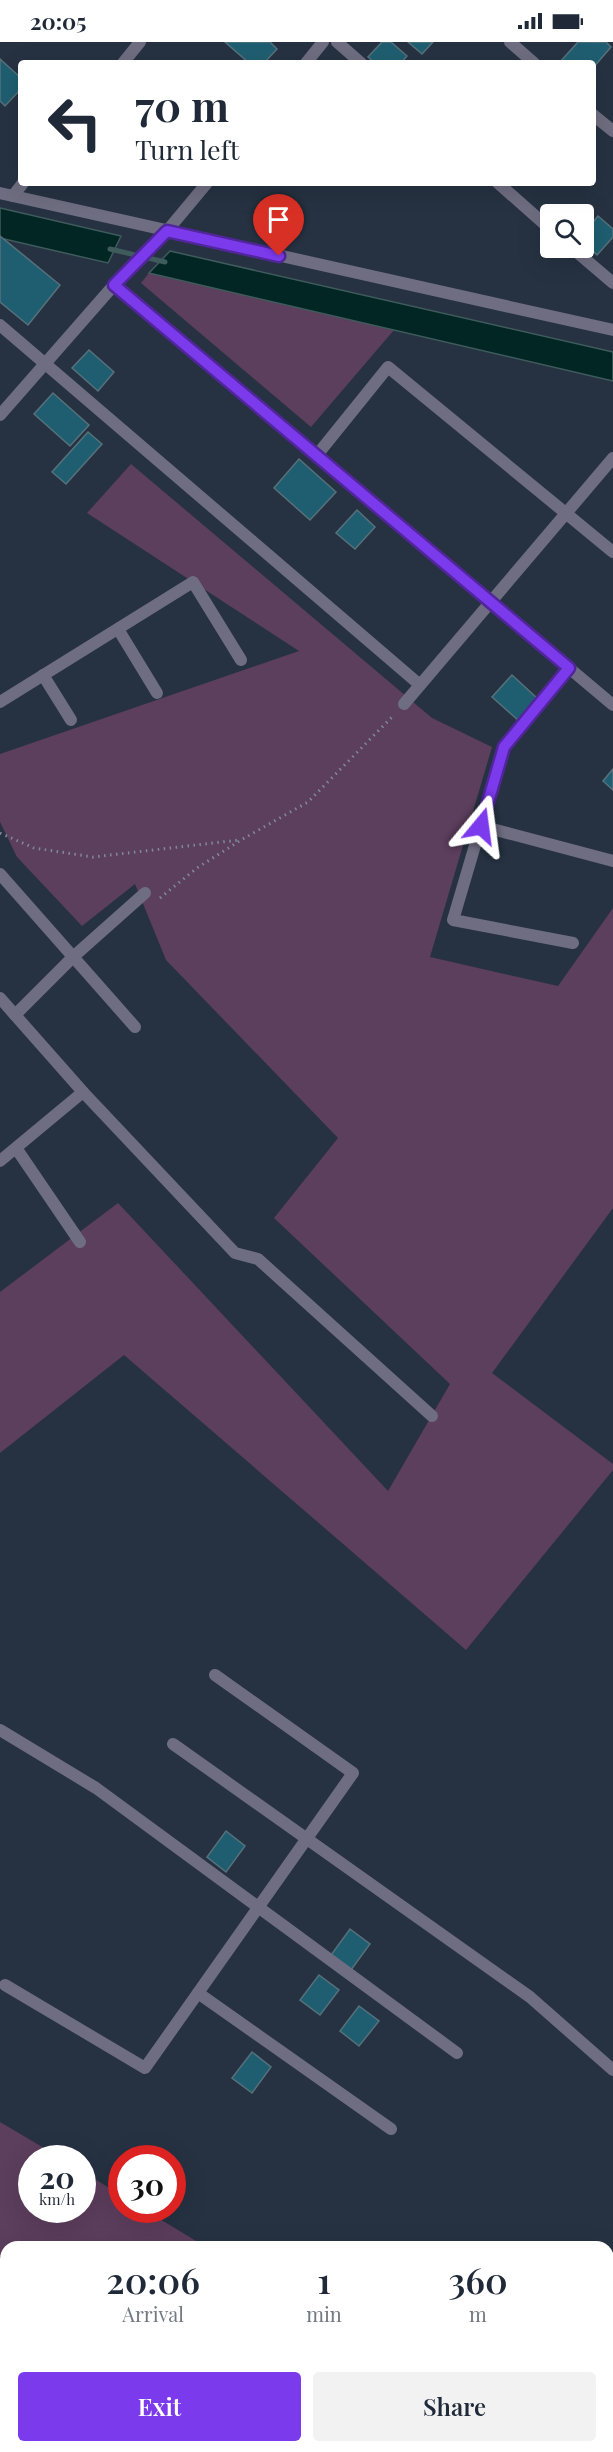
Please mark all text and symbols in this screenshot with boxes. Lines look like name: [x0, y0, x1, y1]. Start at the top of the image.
text: 20:05: [30, 6, 86, 36]
text: 70 m: [135, 77, 229, 133]
icon: left: [36, 84, 114, 162]
text: Turn left: [135, 131, 239, 167]
pin: [253, 194, 304, 256]
icon: arrive: [262, 203, 295, 236]
map controls: [540, 204, 594, 258]
button: search: [540, 204, 594, 258]
position arrow: [449, 794, 513, 858]
speed limit sign: 30: [108, 2145, 186, 2223]
text: 20: [39, 2157, 75, 2197]
text: km/h: [39, 2189, 75, 2209]
text: 20:06: [106, 2255, 200, 2303]
text: 1: [317, 2255, 331, 2303]
text: 360: [448, 2255, 508, 2303]
text: Arrival: [122, 2300, 184, 2327]
text: min: [306, 2300, 342, 2327]
text: m: [469, 2300, 487, 2327]
button: Exit: [18, 2372, 301, 2441]
button: Share: [313, 2372, 596, 2441]

